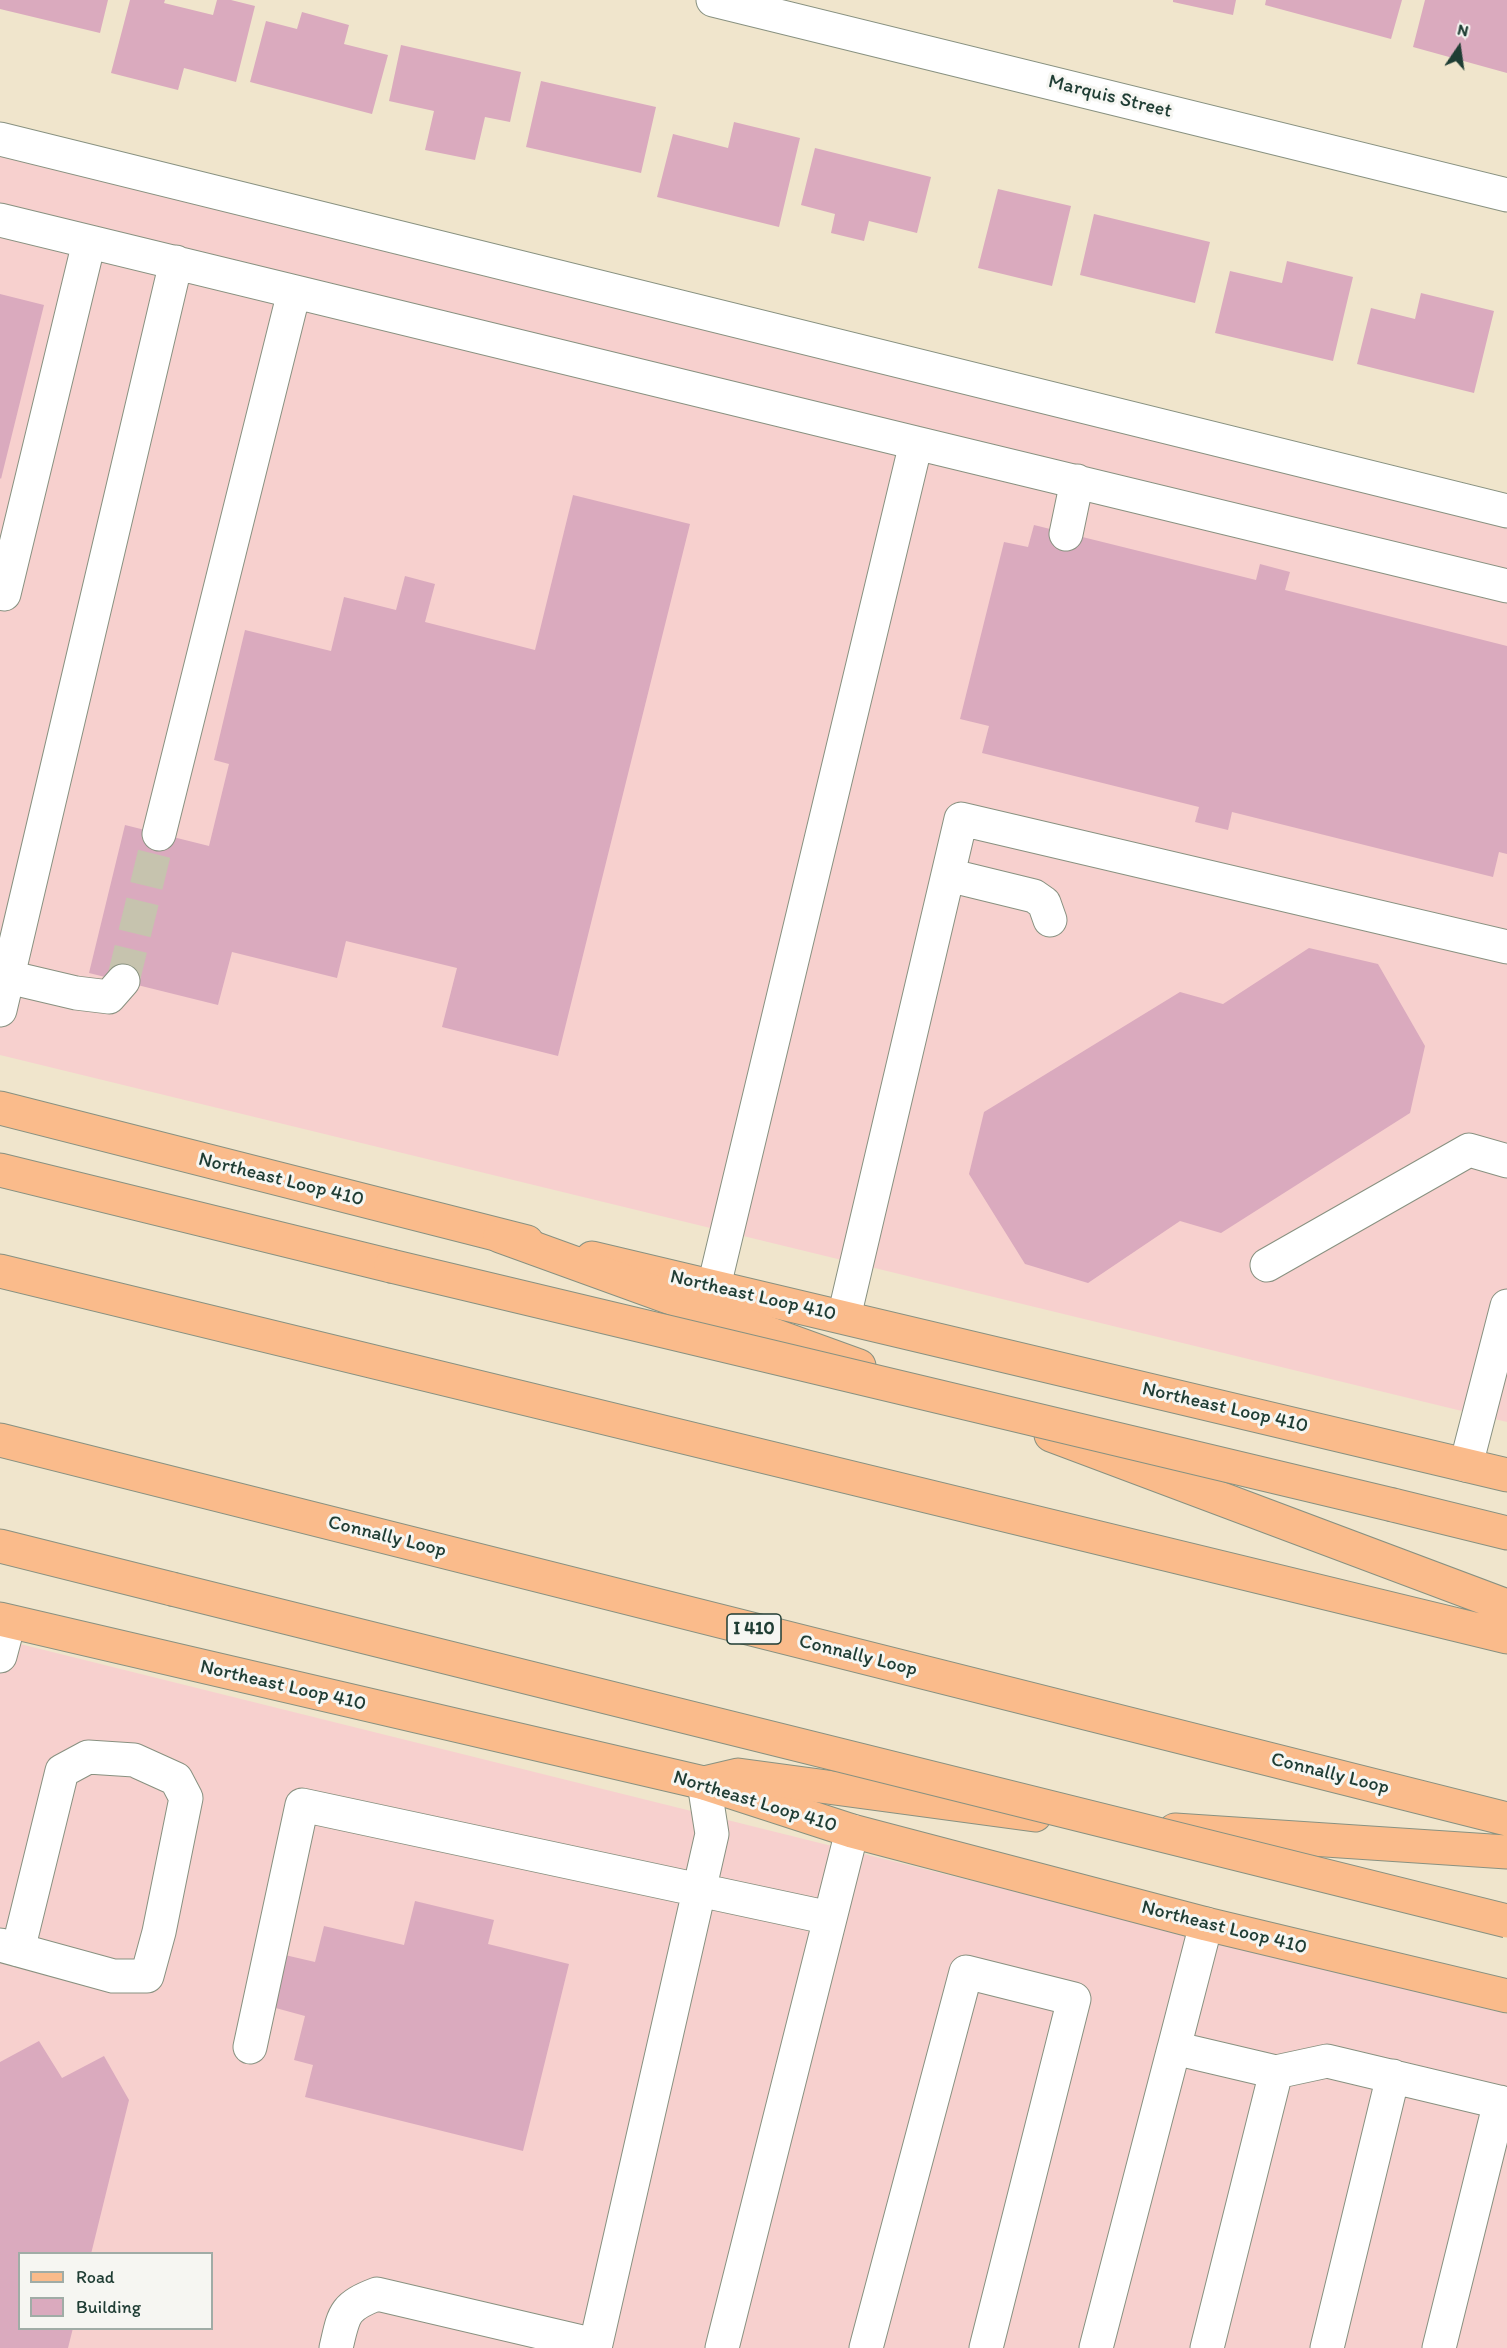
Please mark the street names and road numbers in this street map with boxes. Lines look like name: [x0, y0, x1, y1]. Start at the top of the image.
street label: Marquis Street: [1046, 70, 1174, 124]
street label: Northeast Loop 410: [196, 1148, 366, 1212]
street label: Northeast Loop 410: [668, 1265, 838, 1327]
street label: Northeast Loop 410: [1140, 1377, 1310, 1439]
street label: Connally Loop: [325, 1511, 449, 1563]
road number: I 410: [727, 1614, 781, 1644]
street label: Connally Loop: [796, 1630, 920, 1682]
street label: Northeast Loop 410: [198, 1655, 368, 1717]
street label: Connally Loop: [1268, 1748, 1392, 1800]
street label: Northeast Loop 410: [670, 1766, 840, 1838]
street label: Northeast Loop 410: [1139, 1896, 1309, 1960]

